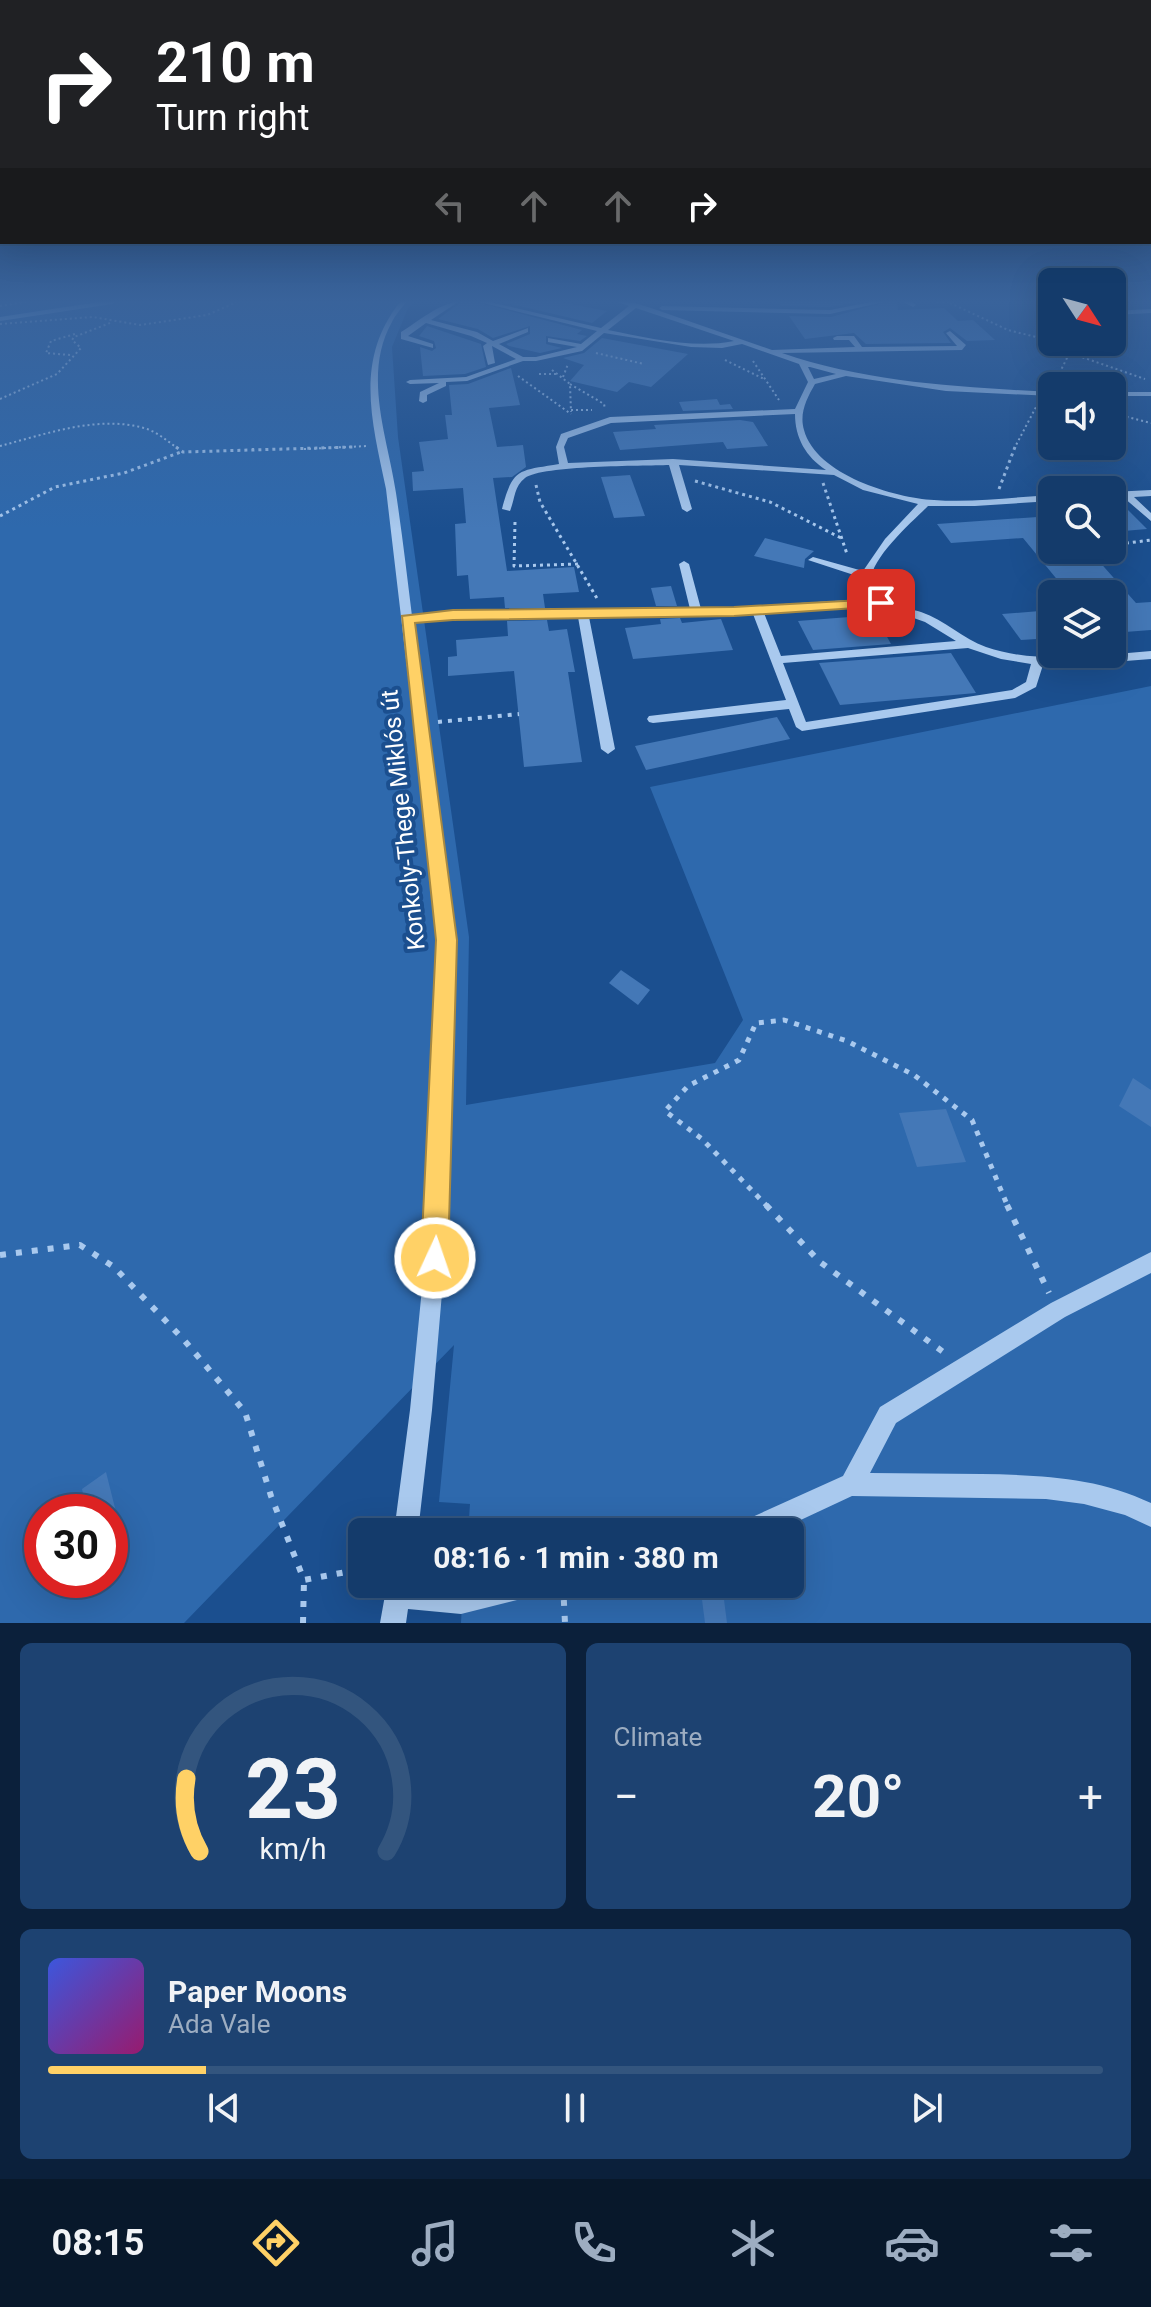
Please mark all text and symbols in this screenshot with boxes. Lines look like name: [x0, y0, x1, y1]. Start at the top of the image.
text: 210 m: [156, 30, 315, 96]
icon: right: [24, 32, 128, 136]
text: Turn right: [156, 97, 309, 139]
icon: left: [428, 184, 472, 228]
icon: ahead: [512, 184, 556, 228]
icon: ahead: [596, 184, 640, 228]
icon: right: [680, 184, 724, 228]
north arrow: [1038, 268, 1126, 356]
map controls: [1038, 268, 1126, 668]
button: sound: [1038, 372, 1126, 460]
button: search: [1038, 476, 1126, 564]
pin: [847, 569, 915, 637]
button: layers: [1038, 580, 1126, 668]
icon: arrive: [859, 581, 903, 625]
street label: Konkoly-Thege Miklós út: [375, 688, 431, 952]
position arrow: [393, 1216, 477, 1300]
speed limit sign: 30: [24, 1494, 128, 1598]
text: 08:16 · 1 min · 380 m: [433, 1540, 719, 1575]
text: Climate: [614, 1722, 702, 1752]
text: 23: [245, 1741, 340, 1838]
text: 20°: [812, 1761, 904, 1832]
text: −: [614, 1771, 639, 1823]
text: +: [1078, 1771, 1103, 1823]
text: km/h: [259, 1832, 326, 1866]
text: Paper Moons: [168, 1974, 347, 2009]
text: Ada Vale: [168, 2009, 270, 2039]
icon: previous: [202, 2086, 246, 2130]
icon: pause: [553, 2086, 597, 2130]
icon: next: [905, 2086, 949, 2130]
icon: directions: [248, 2215, 304, 2271]
icon: music: [407, 2215, 463, 2271]
icon: phone: [566, 2215, 622, 2271]
icon: climate: [725, 2215, 781, 2271]
icon: car: [884, 2215, 940, 2271]
icon: filters: [1043, 2215, 1099, 2271]
text: 08:15: [52, 2222, 144, 2264]

